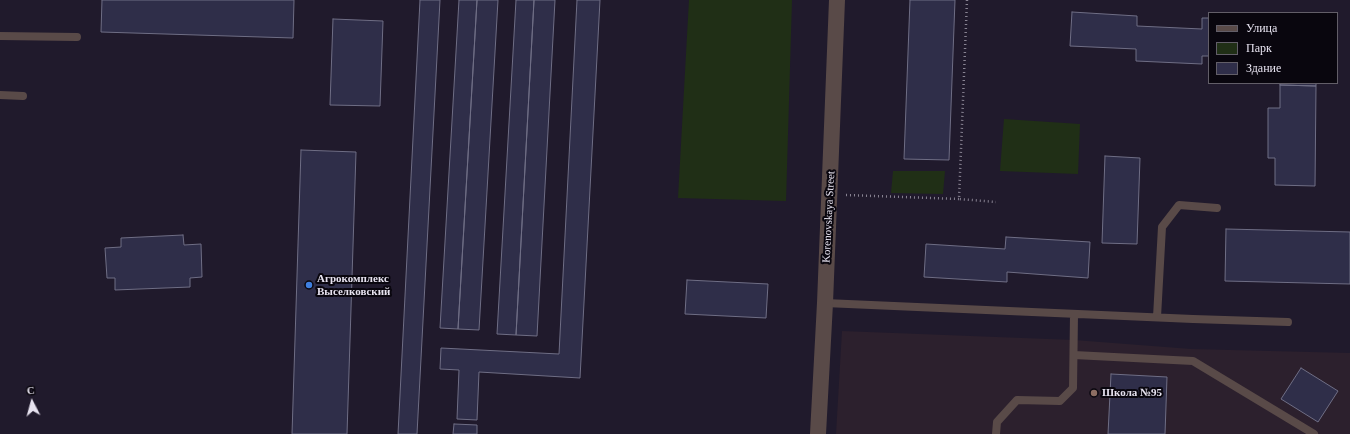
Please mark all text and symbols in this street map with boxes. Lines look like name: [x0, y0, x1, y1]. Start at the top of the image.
legend: [1208, 12, 1338, 84]
text: Улица: [1246, 21, 1277, 35]
text: Парк: [1246, 41, 1272, 55]
text: Здание: [1246, 61, 1281, 75]
street label: Korenovskaya Street: [820, 171, 838, 263]
place label: Агрокомплекс Выселковский: [317, 272, 390, 298]
marker: Агрокомплекс Выселковский: [304, 280, 314, 290]
north arrow: [12, 382, 52, 422]
text: С: [26, 384, 35, 396]
place label: Школа №95: [1102, 386, 1162, 400]
marker: Школа №95: [1089, 388, 1099, 398]

